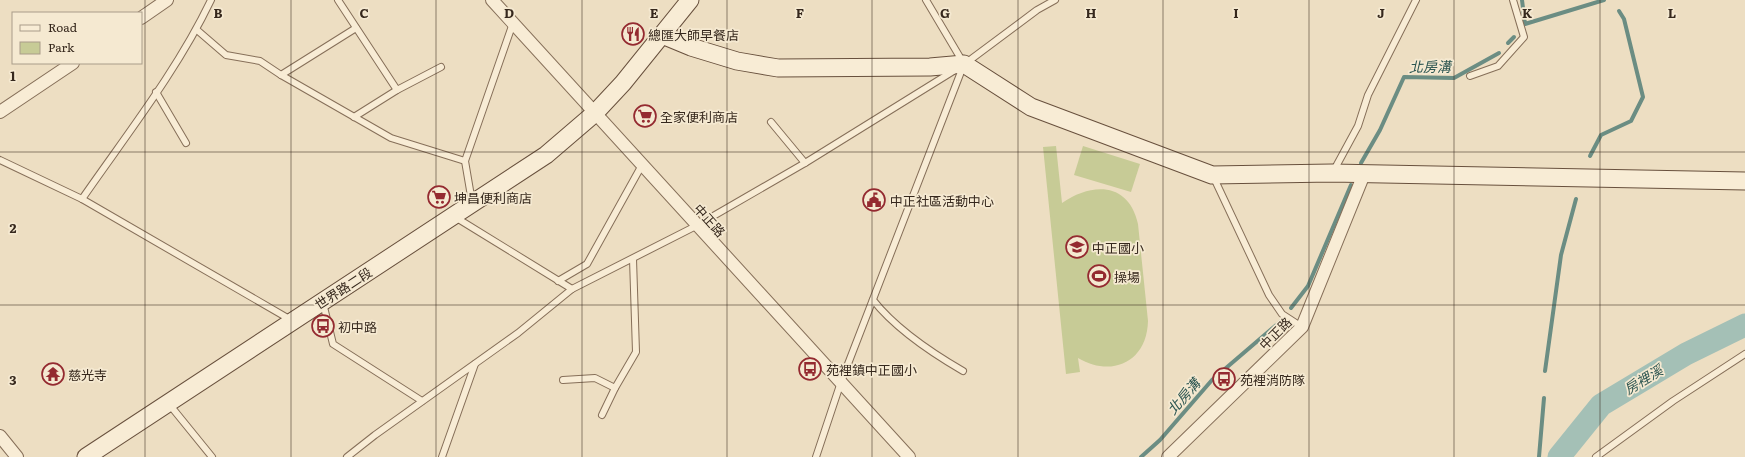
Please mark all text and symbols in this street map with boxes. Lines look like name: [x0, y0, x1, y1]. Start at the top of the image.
text: B: [214, 3, 223, 22]
text: C: [359, 3, 369, 22]
text: D: [504, 3, 514, 22]
text: E: [650, 3, 659, 22]
text: F: [796, 3, 804, 22]
text: G: [940, 3, 950, 22]
text: H: [1086, 3, 1097, 22]
text: I: [1233, 3, 1239, 22]
text: J: [1377, 3, 1385, 22]
text: K: [1522, 3, 1533, 22]
text: L: [1668, 3, 1676, 22]
legend: [12, 12, 142, 64]
text: Road: [48, 18, 78, 36]
restaurant icon: 總匯大師早餐店: [620, 21, 646, 47]
place label: 總匯大師早餐店: [648, 25, 739, 44]
text: Park: [48, 38, 75, 56]
water label: 北房溝: [1409, 56, 1453, 76]
text: 1: [10, 66, 16, 85]
supermarket icon: 全家便利商店: [632, 103, 658, 129]
place label: 全家便利商店: [660, 107, 738, 126]
supermarket icon: 坤昌便利商店: [426, 184, 452, 210]
public building icon: 中正社區活動中心: [861, 187, 887, 213]
place label: 坤昌便利商店: [454, 188, 532, 207]
place label: 中正社區活動中心: [890, 191, 994, 210]
street label: 中正路: [690, 199, 730, 241]
text: 2: [10, 218, 17, 237]
school or university icon: 中正國小: [1064, 234, 1090, 260]
place label: 中正國小: [1092, 238, 1144, 257]
street label: 世界路二段: [311, 262, 375, 314]
sports icon: 操場: [1086, 263, 1112, 289]
place label: 操場: [1114, 267, 1140, 286]
street label: 中正路: [1254, 312, 1296, 354]
bus stop icon: 初中路: [310, 313, 336, 339]
place label: 初中路: [338, 317, 377, 336]
bus stop icon: 苑裡鎮中正國小: [797, 356, 823, 382]
water label: 房裡溪: [1620, 359, 1668, 398]
place label: 苑裡鎮中正國小: [826, 360, 917, 379]
temple icon: 慈光寺: [40, 361, 66, 387]
place label: 慈光寺: [68, 365, 107, 384]
bus stop icon: 苑裡消防隊: [1211, 366, 1237, 392]
text: 3: [9, 370, 17, 389]
place label: 苑裡消防隊: [1240, 370, 1305, 389]
water label: 北房溝: [1162, 372, 1206, 418]

